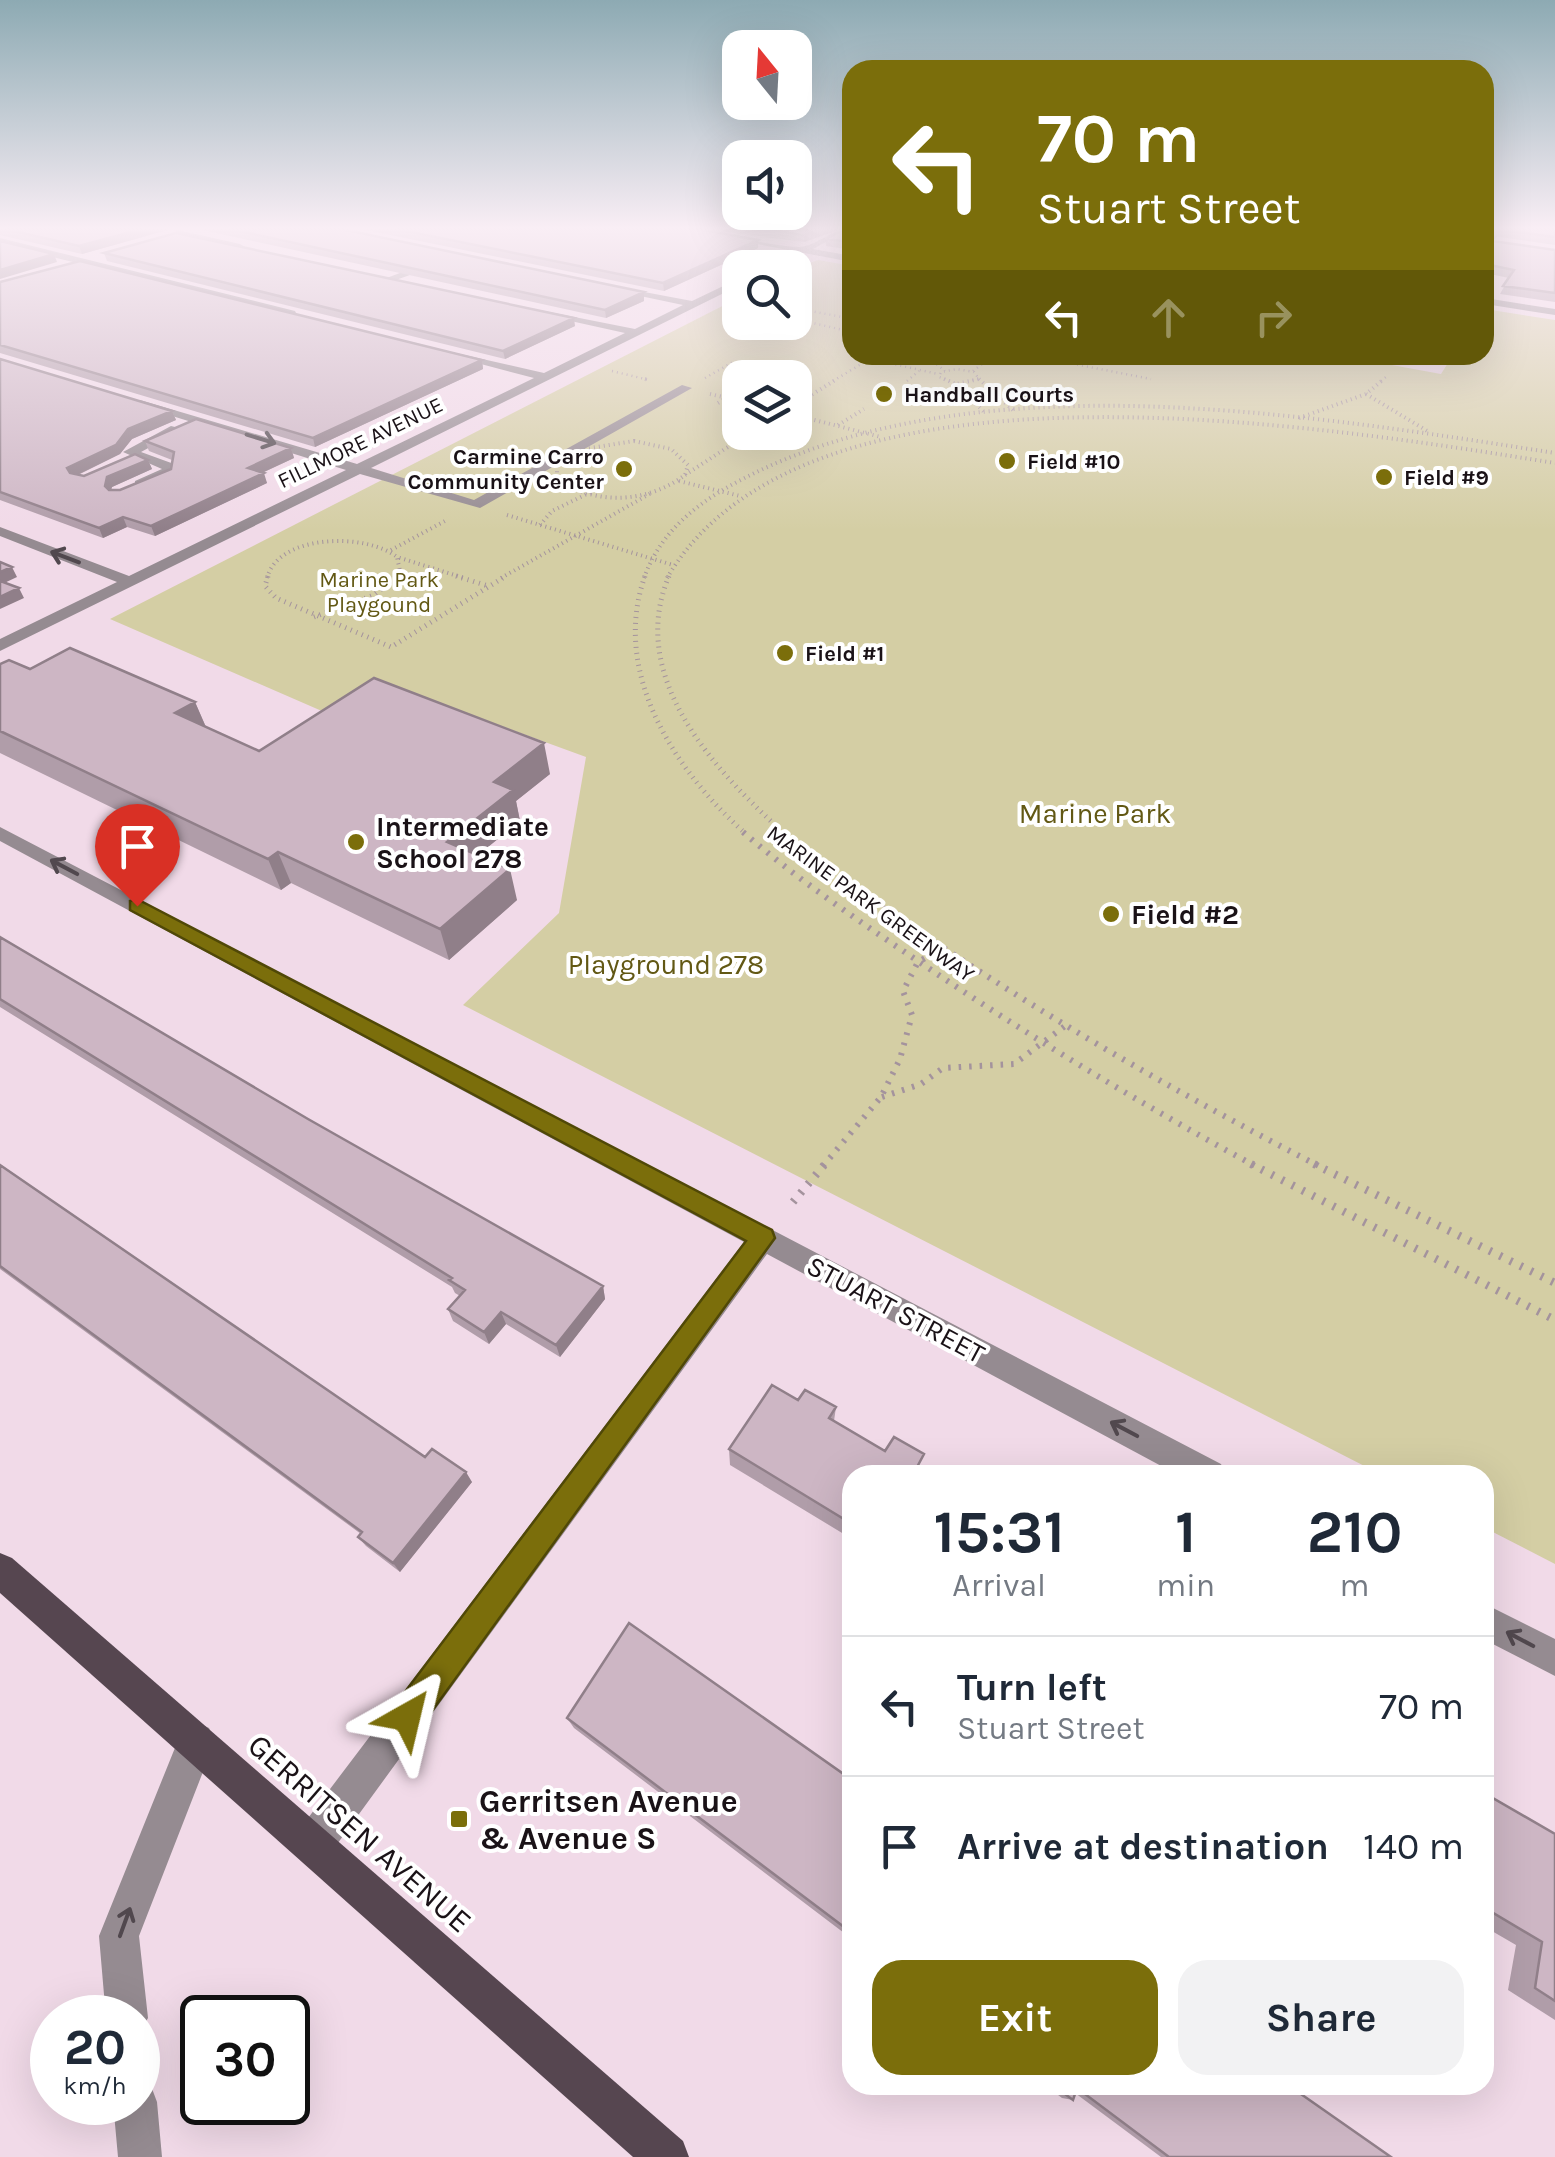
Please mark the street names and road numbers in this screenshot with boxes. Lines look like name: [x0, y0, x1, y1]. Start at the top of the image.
street label: FILLMORE AVENUE: [274, 392, 447, 494]
street label: MARINE PARK GREENWAY: [762, 820, 979, 988]
street label: STUART STREET: [801, 1249, 990, 1370]
street label: GERRITSEN AVENUE: [240, 1726, 479, 1940]

